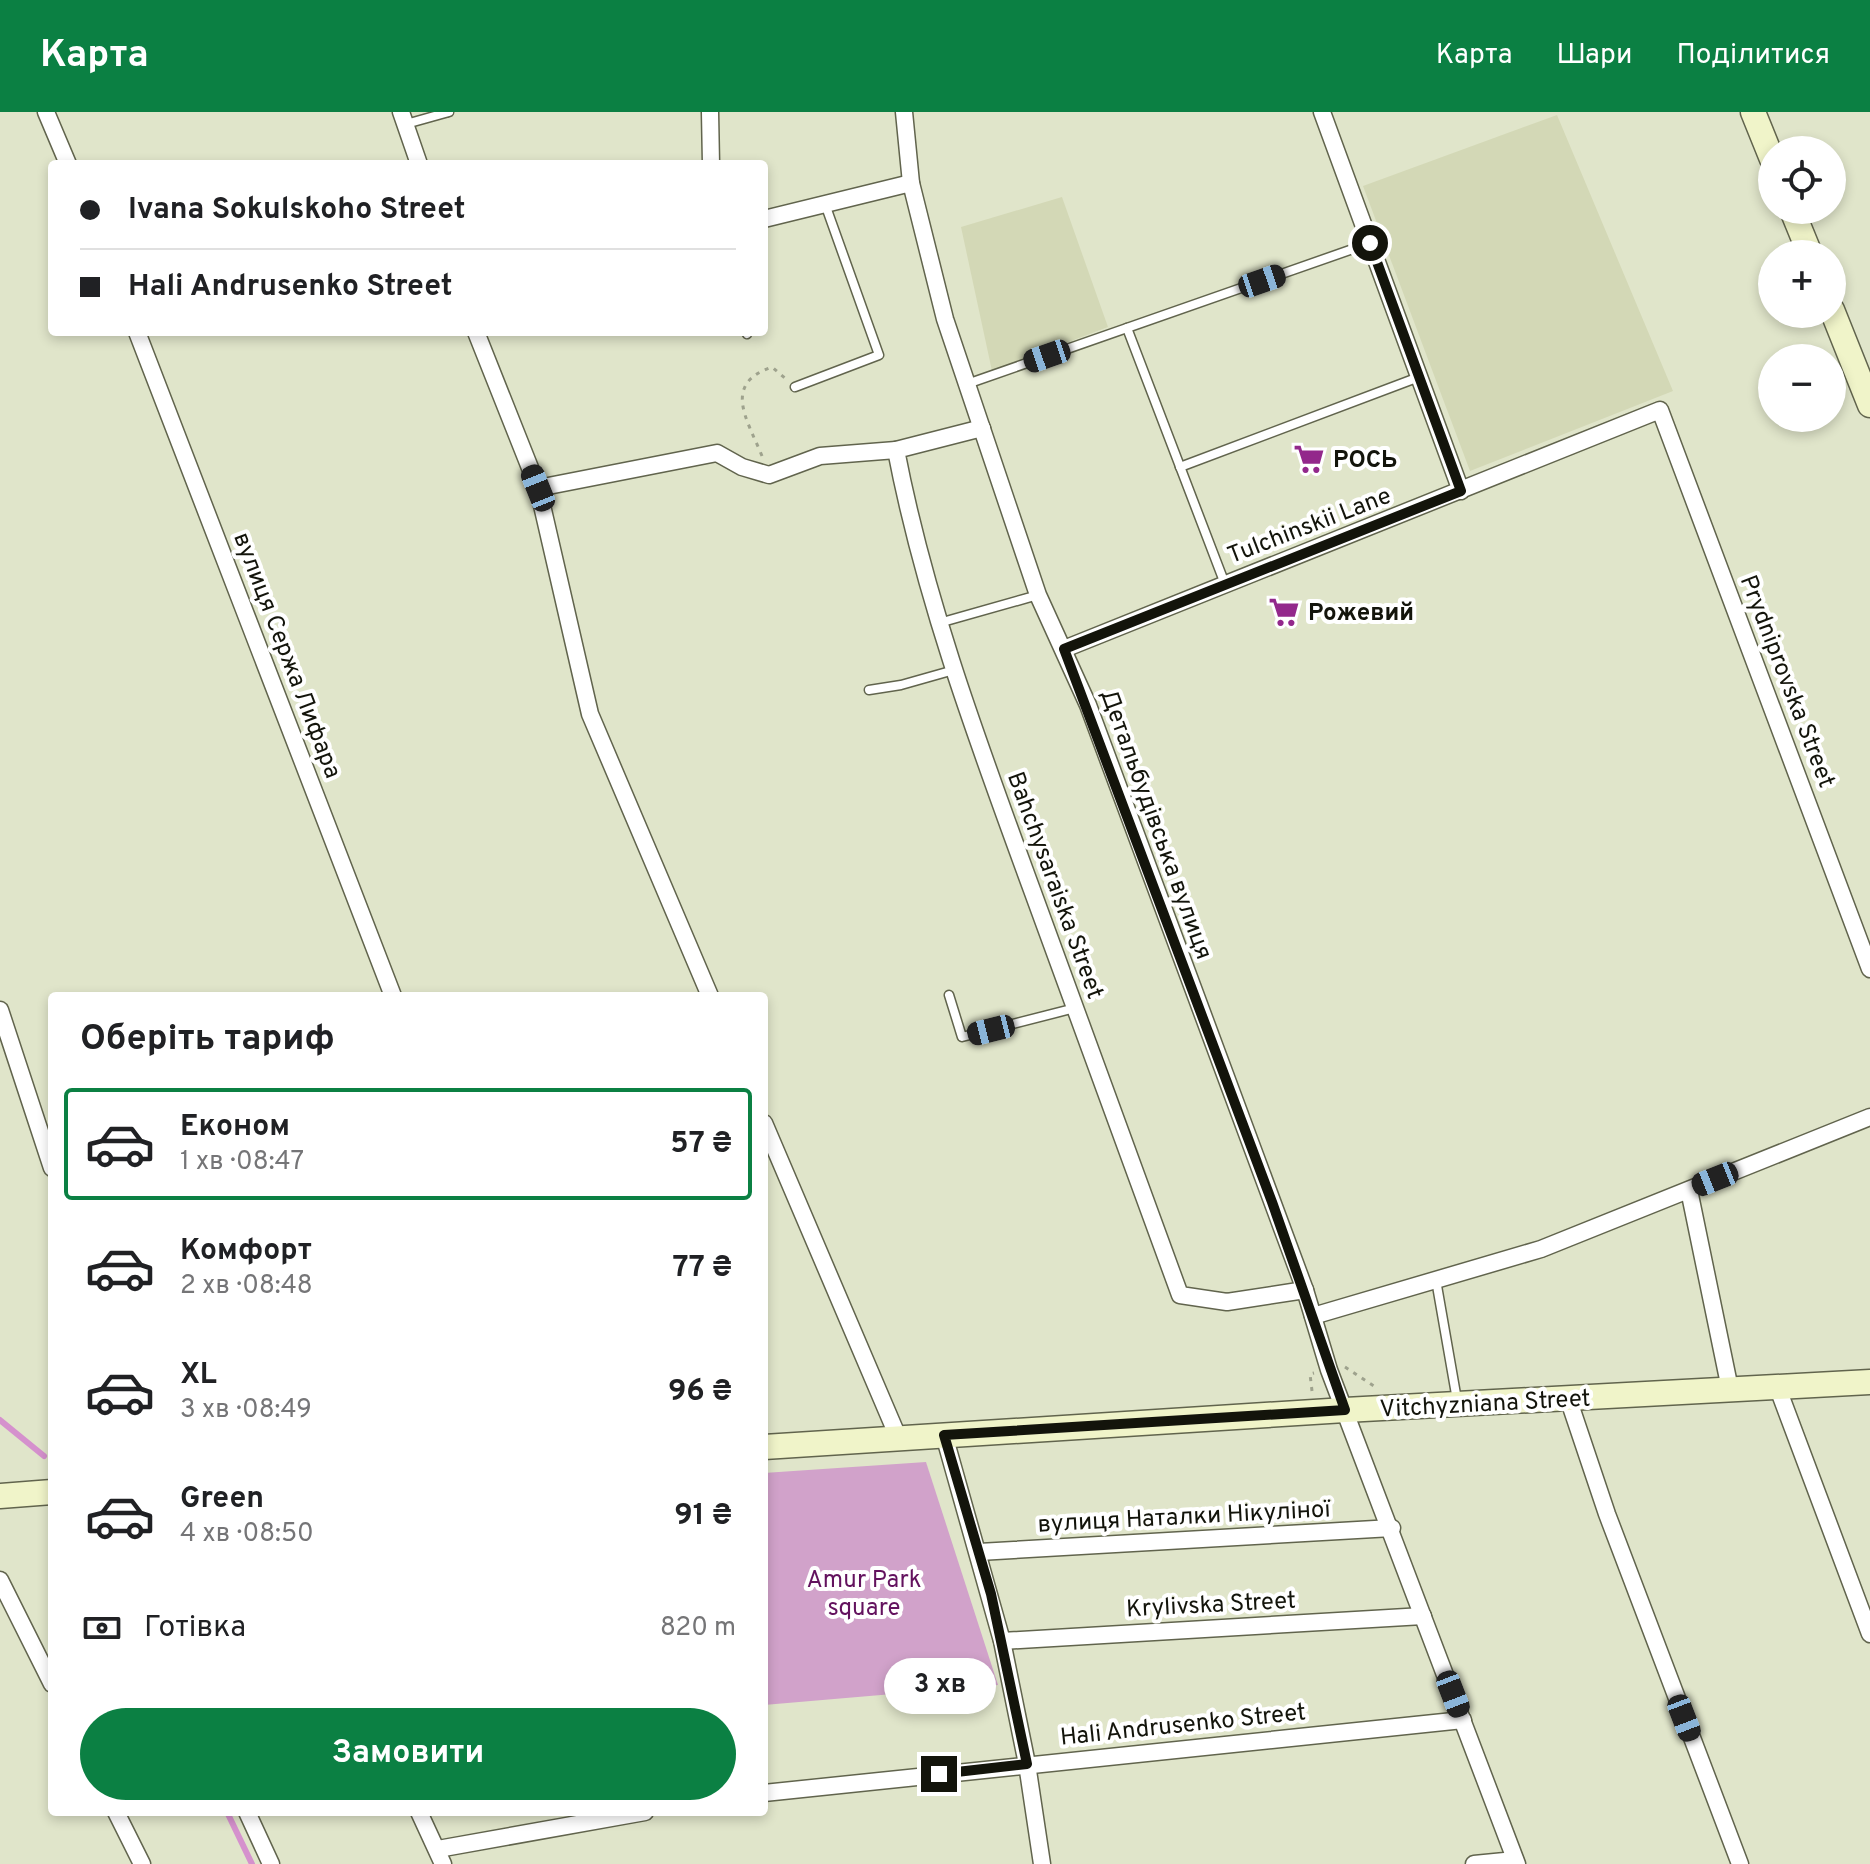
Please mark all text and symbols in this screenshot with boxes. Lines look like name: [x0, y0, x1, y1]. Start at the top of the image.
text: Карта: [40, 32, 149, 81]
text: Карта: [1436, 38, 1512, 74]
text: Шари: [1556, 38, 1632, 74]
text: Поділитися: [1676, 38, 1830, 74]
map controls: [1758, 136, 1846, 432]
button: locate: [1758, 136, 1846, 224]
text: Ivana Sokulskoho Street: [128, 192, 466, 229]
route start: [1352, 225, 1388, 261]
button: +: [1758, 240, 1846, 328]
car: [1235, 262, 1289, 300]
text: Hali Andrusenko Street: [128, 269, 453, 306]
car: [1020, 337, 1074, 375]
button: −: [1758, 344, 1846, 432]
supermarket icon: РОСЬ: [1292, 442, 1326, 476]
place label: РОСЬ: [1333, 446, 1397, 476]
car: [518, 461, 558, 515]
street label: Tulchinskii Lane: [1224, 482, 1396, 572]
street label: вулиця Сержа Лифара: [225, 529, 347, 783]
street label: Prydniprovska Street: [1732, 571, 1841, 792]
supermarket icon: Рожевий: [1267, 595, 1301, 629]
place label: Рожевий: [1308, 599, 1414, 629]
street label: Детальбудівська вулиця: [1092, 685, 1218, 964]
street label: Bahchysaraiska Street: [999, 768, 1109, 1003]
car: [965, 1013, 1017, 1047]
text: Оберіть тариф: [80, 1017, 335, 1063]
icon: car: [84, 1108, 156, 1180]
text: Економ: [180, 1109, 290, 1146]
text: 57 ₴: [670, 1126, 732, 1163]
text: 1 хв · 08:47: [180, 1146, 304, 1179]
car: [1688, 1159, 1742, 1199]
icon: car: [84, 1232, 156, 1304]
text: Комфорт: [180, 1233, 312, 1270]
text: 77 ₴: [673, 1250, 732, 1287]
text: 2 хв · 08:48: [180, 1270, 313, 1303]
icon: car: [84, 1356, 156, 1428]
text: XL: [180, 1357, 217, 1394]
text: 96 ₴: [668, 1374, 732, 1411]
street label: Vitchyzniana Street: [1379, 1384, 1591, 1426]
text: 3 хв · 08:49: [180, 1394, 312, 1427]
icon: car: [84, 1480, 156, 1552]
text: Green: [180, 1481, 264, 1518]
street label: вулиця Наталки Нікуліної: [1037, 1495, 1332, 1541]
text: 91 ₴: [674, 1498, 732, 1535]
text: 4 хв · 08:50: [180, 1518, 314, 1551]
park label: Amur Park square: [807, 1566, 921, 1624]
street label: Krylivska Street: [1125, 1587, 1297, 1625]
icon: cash: [80, 1606, 124, 1650]
text: Готівка: [144, 1610, 246, 1647]
text: 820 m: [660, 1612, 736, 1645]
callout: 3 хв: [883, 1658, 995, 1714]
car: [1433, 1667, 1473, 1721]
text: 3 хв: [914, 1669, 966, 1702]
car: [1664, 1691, 1704, 1745]
street label: Hali Andrusenko Street: [1059, 1698, 1308, 1754]
button: Замовити: [80, 1708, 736, 1800]
route end: [921, 1756, 957, 1792]

